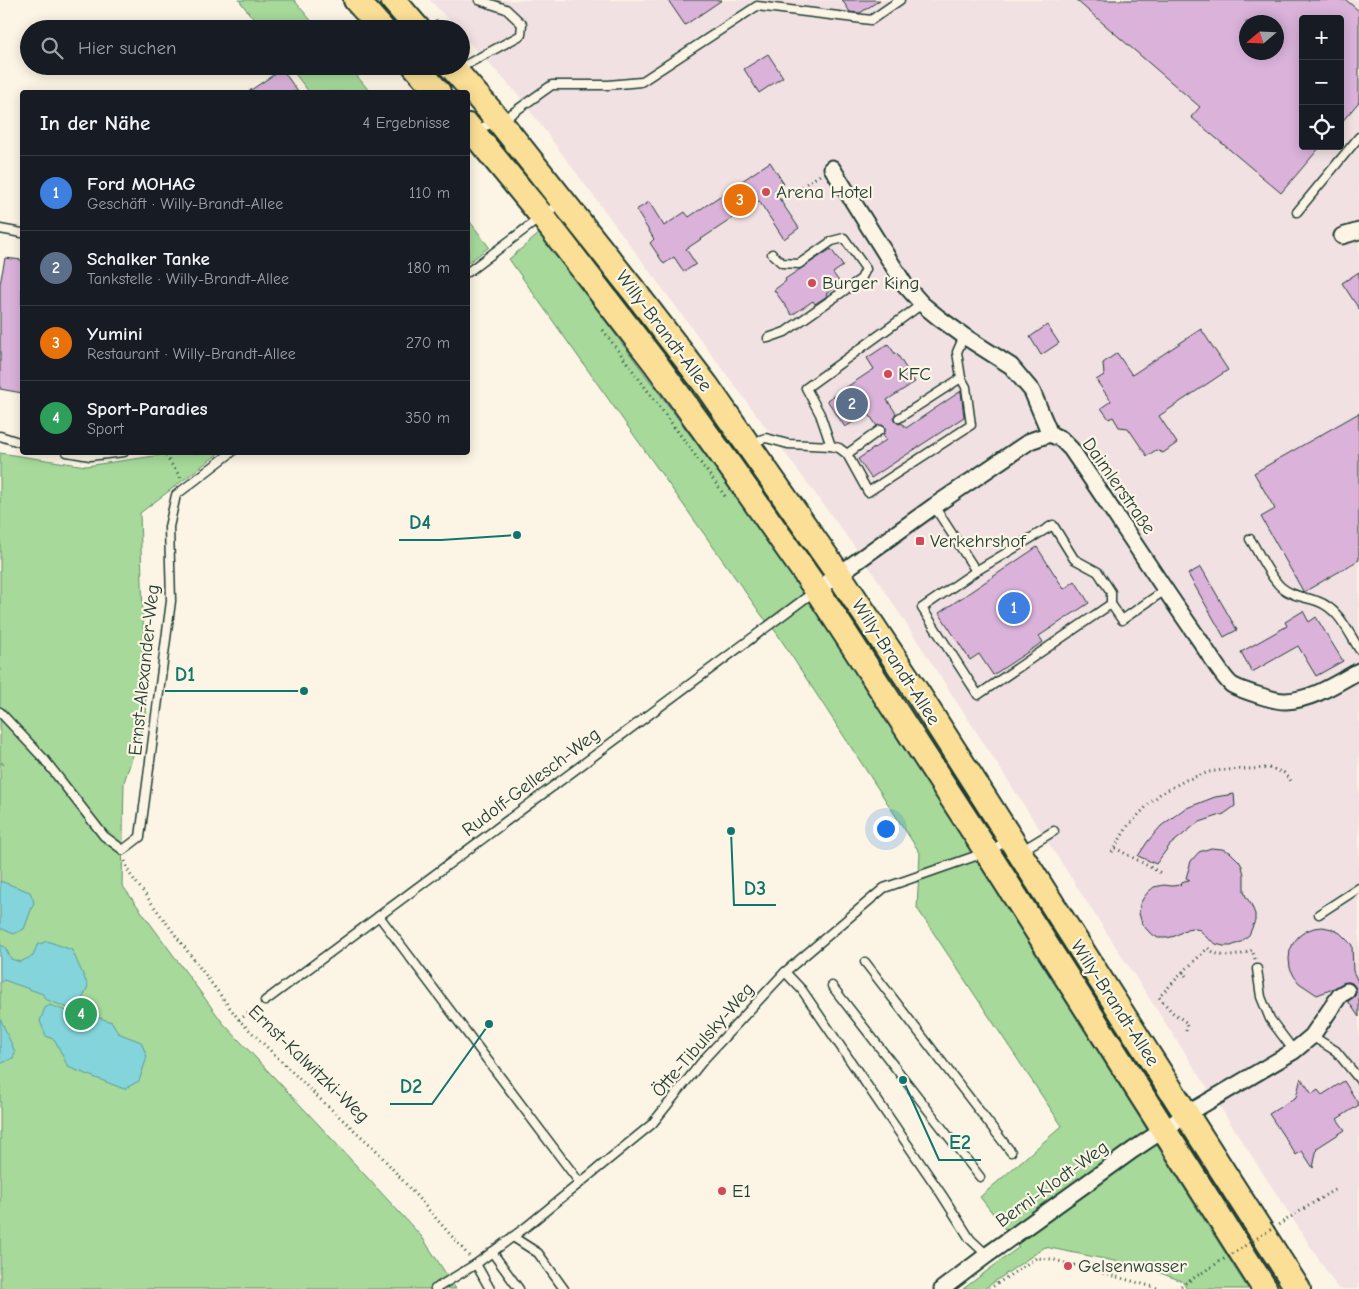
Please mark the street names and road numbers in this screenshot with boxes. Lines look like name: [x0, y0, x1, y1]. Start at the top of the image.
street label: Willy-Brandt-Allee: [611, 266, 717, 396]
street label: Daimlerstraße: [1078, 433, 1160, 539]
street label: Ernst-Alexander-Weg: [124, 583, 164, 757]
street label: Willy-Brandt-Allee: [847, 595, 945, 729]
street label: Rudolf-Gellesch-Weg: [458, 723, 604, 841]
street label: Willy-Brandt-Allee: [1066, 936, 1164, 1070]
street label: Ötte-Tibulsky-Weg: [647, 978, 759, 1102]
street label: Ernst-Kalwitzki-Weg: [244, 1001, 374, 1127]
street label: Berni-Klodt-Weg: [992, 1136, 1112, 1232]

